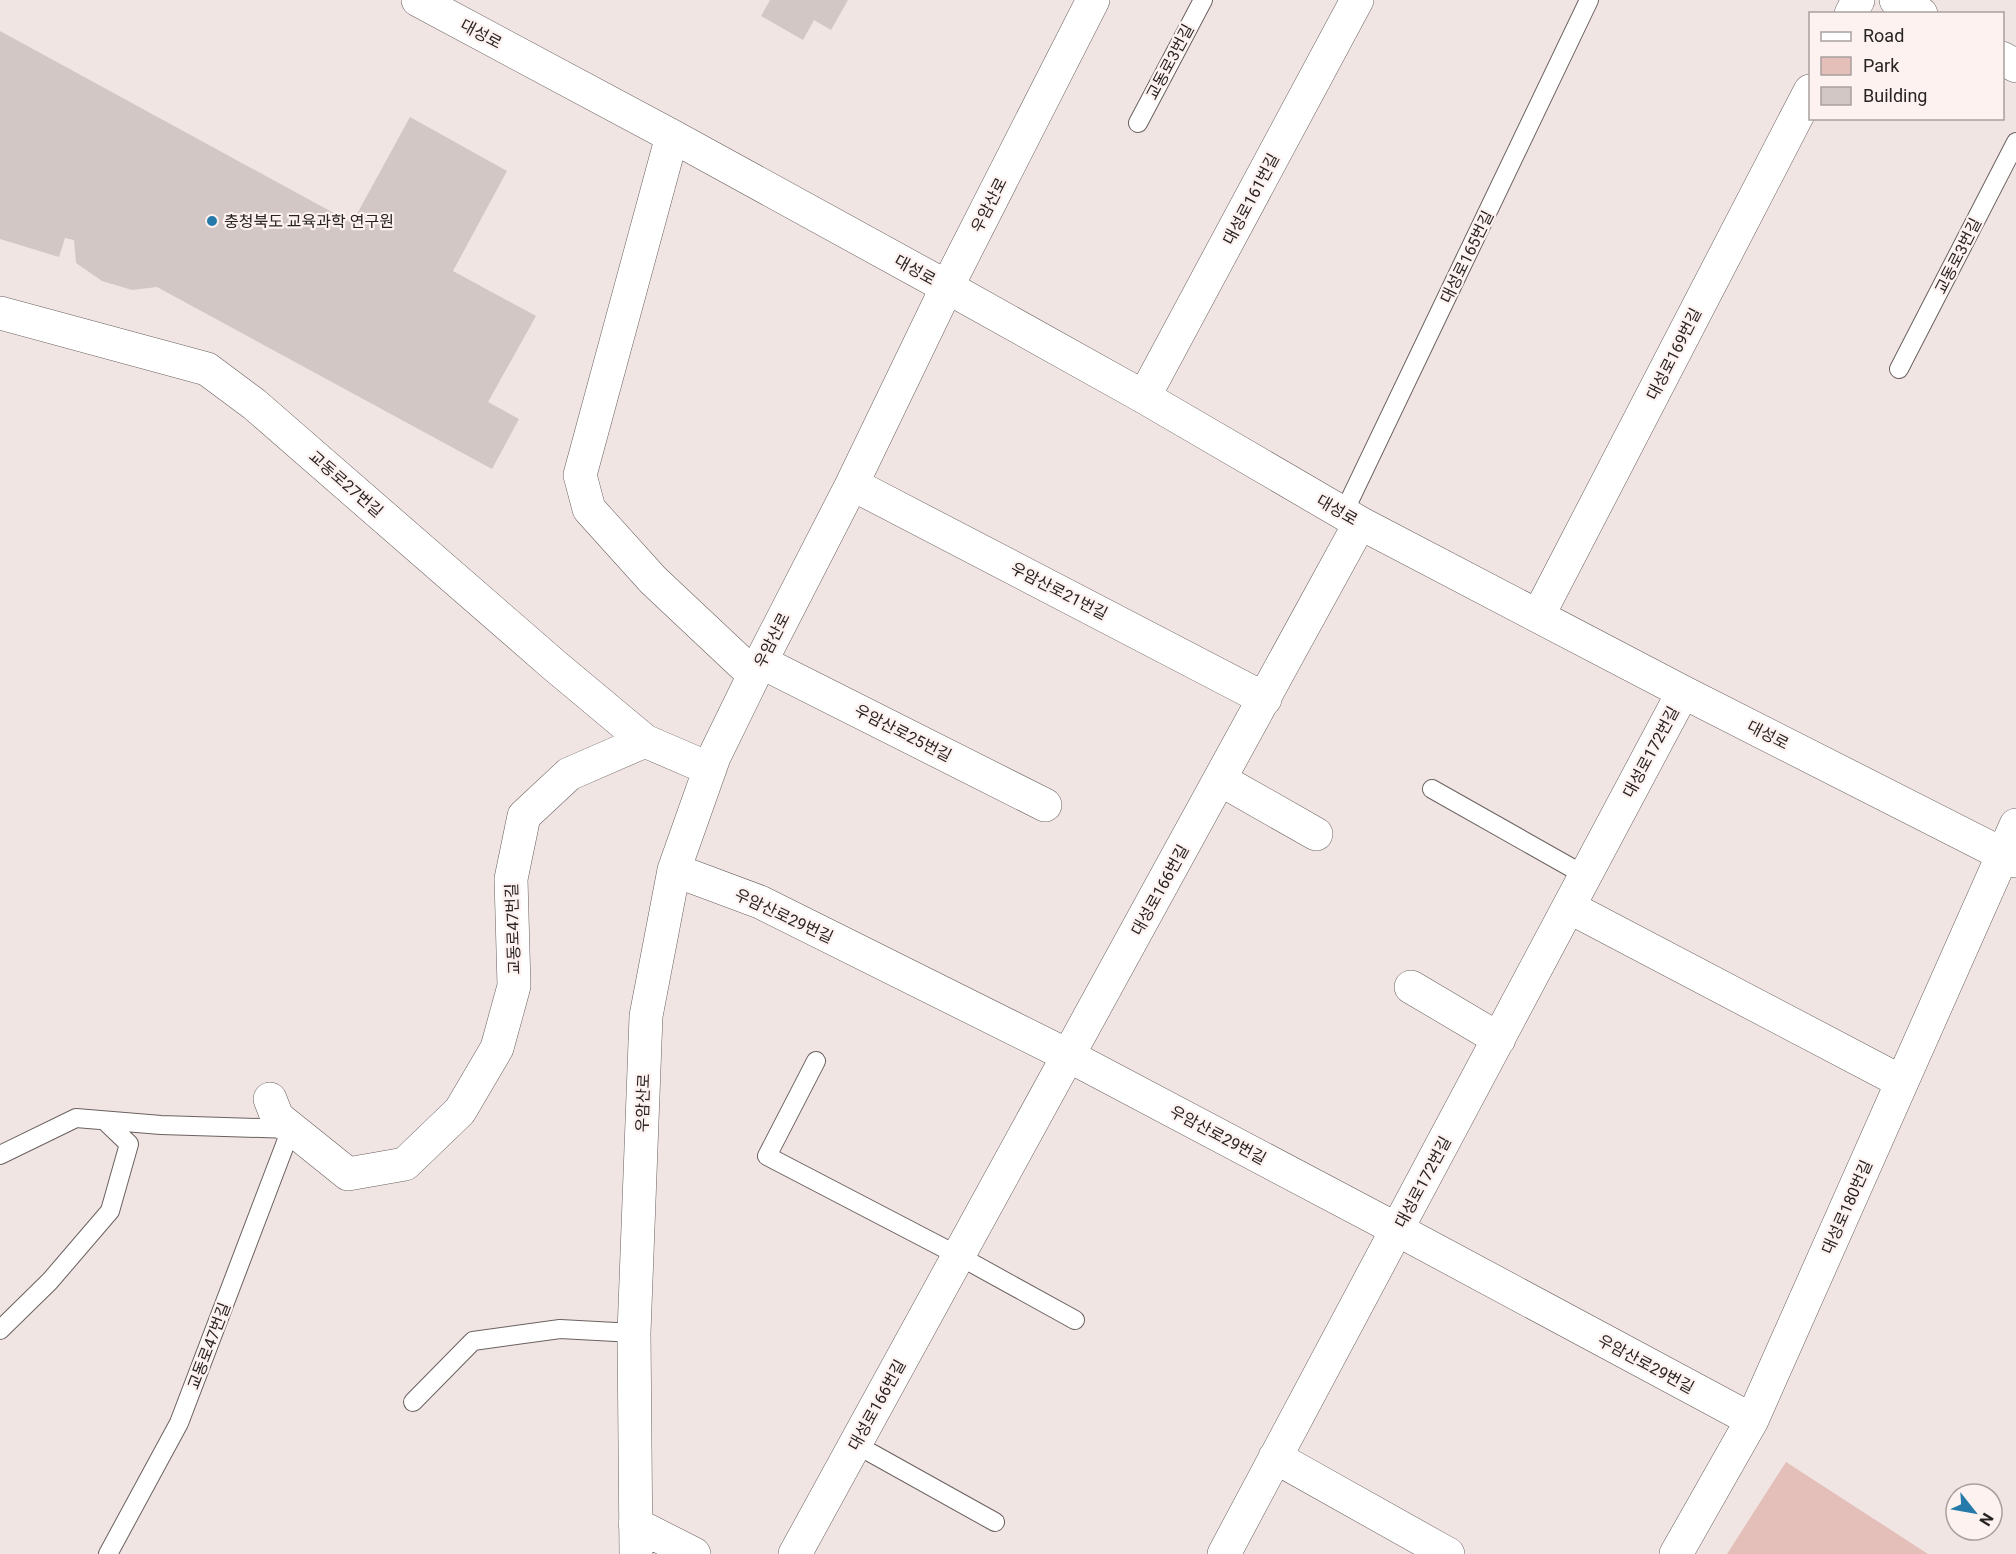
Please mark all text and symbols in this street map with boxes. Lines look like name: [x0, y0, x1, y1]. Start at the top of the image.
legend: [1809, 12, 2004, 120]
street label: 대성로: [457, 15, 505, 53]
street label: 교동로3번길: [1142, 21, 1198, 103]
text: Road: [1863, 25, 1904, 46]
text: Park: [1863, 55, 1900, 76]
text: Building: [1863, 85, 1927, 106]
street label: 대성로161번길: [1219, 150, 1283, 248]
street label: 우암산로: [967, 174, 1011, 236]
street label: 대성로165번길: [1436, 208, 1498, 306]
place label: 충청북도 교육과학 연구원: [224, 212, 394, 231]
marker: 충청북도 교육과학 연구원: [205, 214, 219, 228]
street label: 교동로3번길: [1931, 215, 1985, 297]
street label: 대성로: [891, 251, 939, 289]
street label: 대성로169번길: [1643, 305, 1705, 403]
street label: 교동로27번길: [305, 447, 387, 521]
street label: 대성로: [1313, 491, 1361, 529]
street label: 우암산로21번길: [1007, 558, 1111, 624]
street label: 우암산로: [750, 609, 794, 671]
street label: 우암산로25번길: [851, 700, 955, 766]
street label: 대성로172번길: [1619, 703, 1683, 801]
street label: 대성로: [1744, 717, 1792, 754]
street label: 대성로166번길: [1127, 841, 1193, 939]
street label: 교동로47번길: [502, 883, 524, 975]
street label: 우암산로29번길: [732, 885, 836, 947]
street label: 우암산로: [632, 1073, 654, 1133]
street label: 우암산로29번길: [1167, 1102, 1269, 1168]
street label: 대성로172번길: [1391, 1133, 1455, 1231]
street label: 대성로180번길: [1818, 1157, 1876, 1257]
street label: 교동로47번길: [184, 1300, 234, 1392]
street label: 우암산로29번길: [1595, 1331, 1697, 1397]
street label: 대성로166번길: [844, 1356, 910, 1454]
north arrow: [1944, 1482, 2004, 1542]
text: N: [1975, 1510, 1997, 1529]

